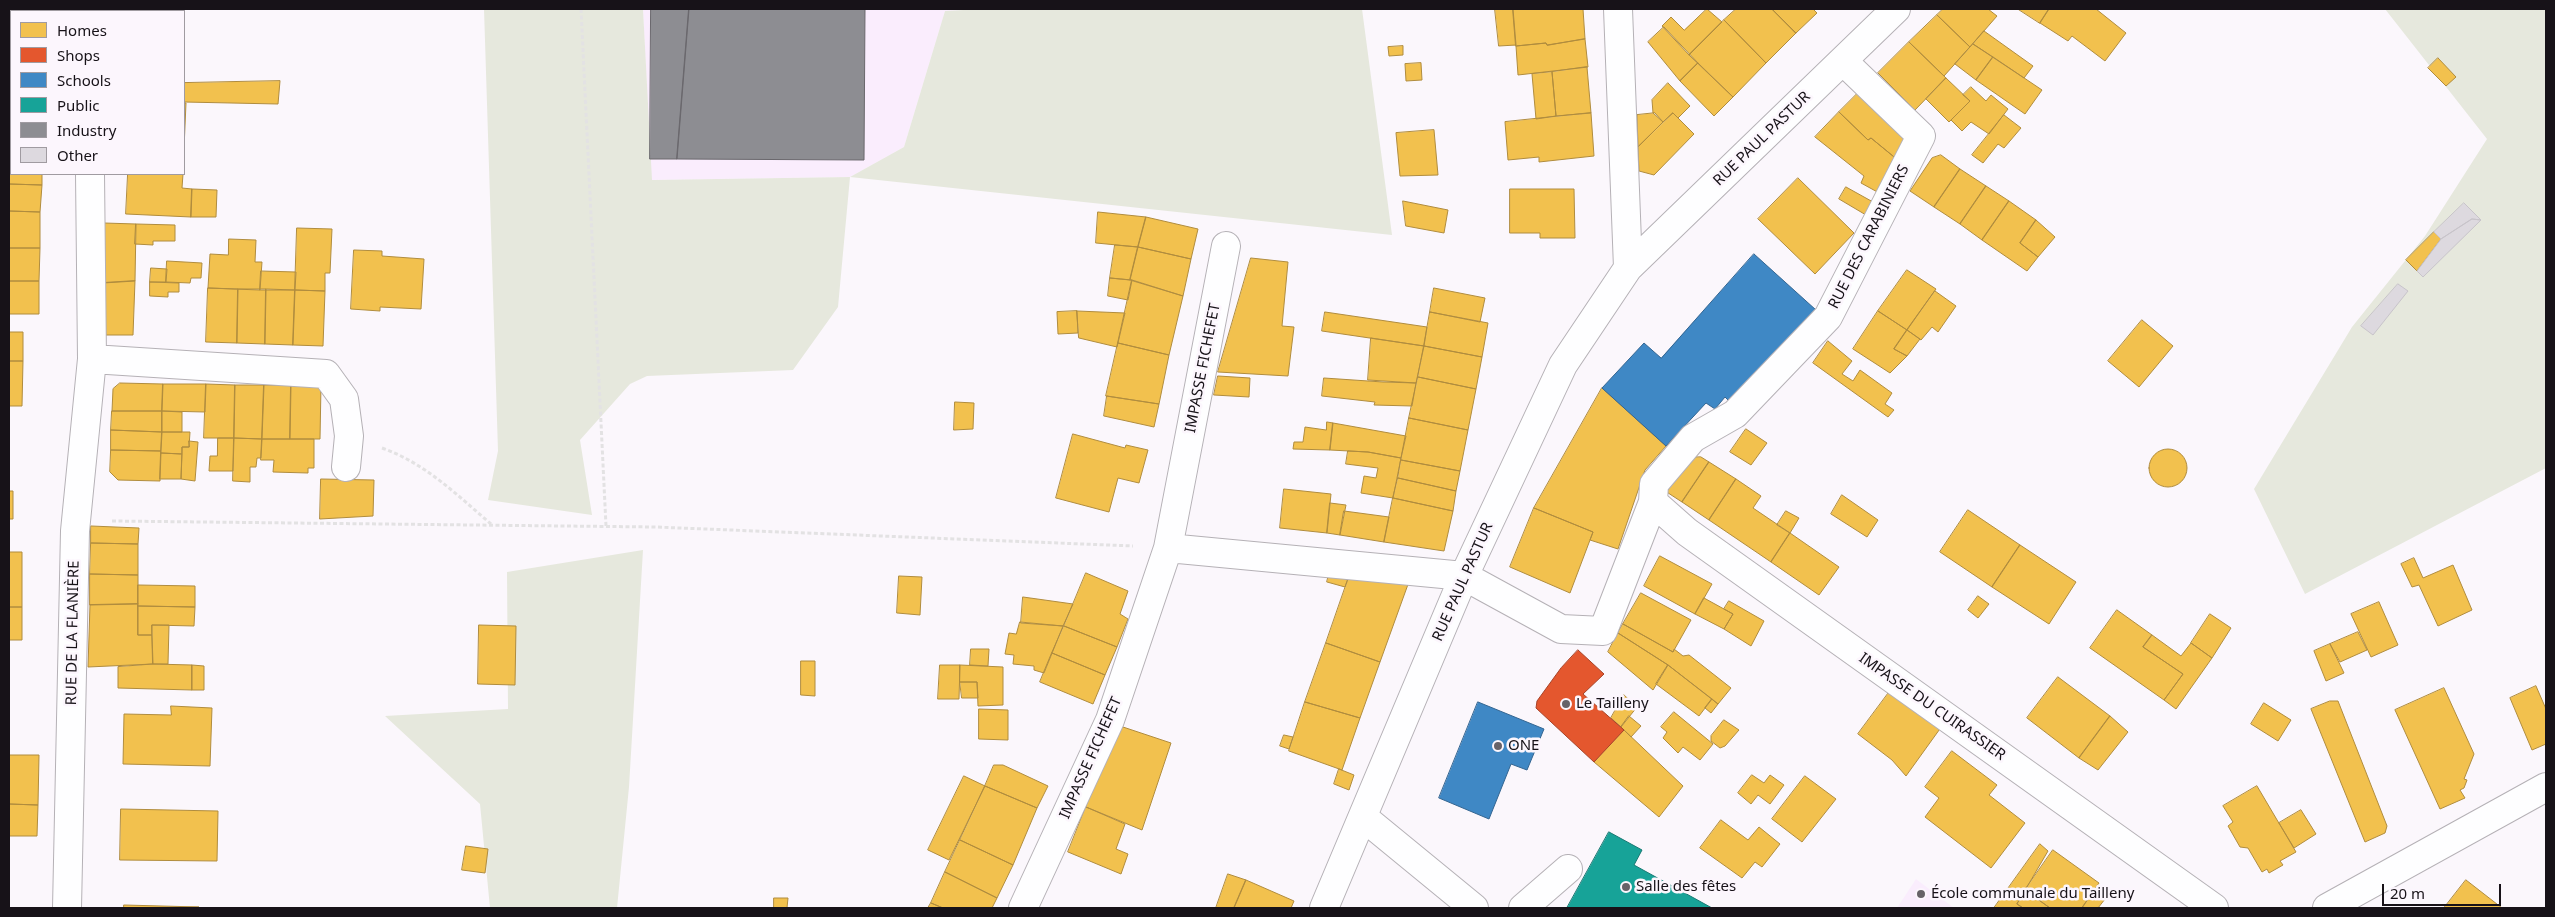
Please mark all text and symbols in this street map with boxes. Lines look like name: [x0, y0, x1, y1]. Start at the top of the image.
legend: [10, 10, 185, 175]
text: Homes: [57, 20, 107, 40]
text: Shops: [57, 45, 100, 65]
text: Schools: [57, 70, 111, 90]
street label: RUE PAUL PASTUR: [1710, 88, 1814, 190]
text: Public: [57, 95, 100, 115]
text: Industry: [57, 120, 116, 140]
text: Other: [57, 145, 98, 165]
street label: RUE DES CARABINIERS: [1825, 162, 1913, 312]
street label: IMPASSE FICHEFET: [1182, 302, 1224, 434]
street label: RUE PAUL PASTUR: [1429, 520, 1497, 644]
street label: RUE DE LA FLANIÈRE: [63, 560, 83, 706]
street label: IMPASSE DU CUIRASSIER: [1855, 649, 2009, 765]
street label: IMPASSE FICHEFET: [1056, 694, 1126, 822]
place label: Le Tailleny: [1576, 695, 1649, 713]
marker: Le Tailleny: [1560, 698, 1572, 710]
place label: ONE: [1508, 737, 1539, 755]
marker: ONE: [1492, 740, 1504, 752]
scale bar: [2385, 874, 2504, 906]
place label: Salle des fêtes: [1636, 878, 1736, 896]
marker: Salle des fêtes: [1620, 881, 1632, 893]
text: 20 m: [2390, 883, 2425, 903]
place label: École communale du Tailleny: [1931, 885, 2134, 903]
marker: École communale du Tailleny: [1915, 888, 1927, 900]

